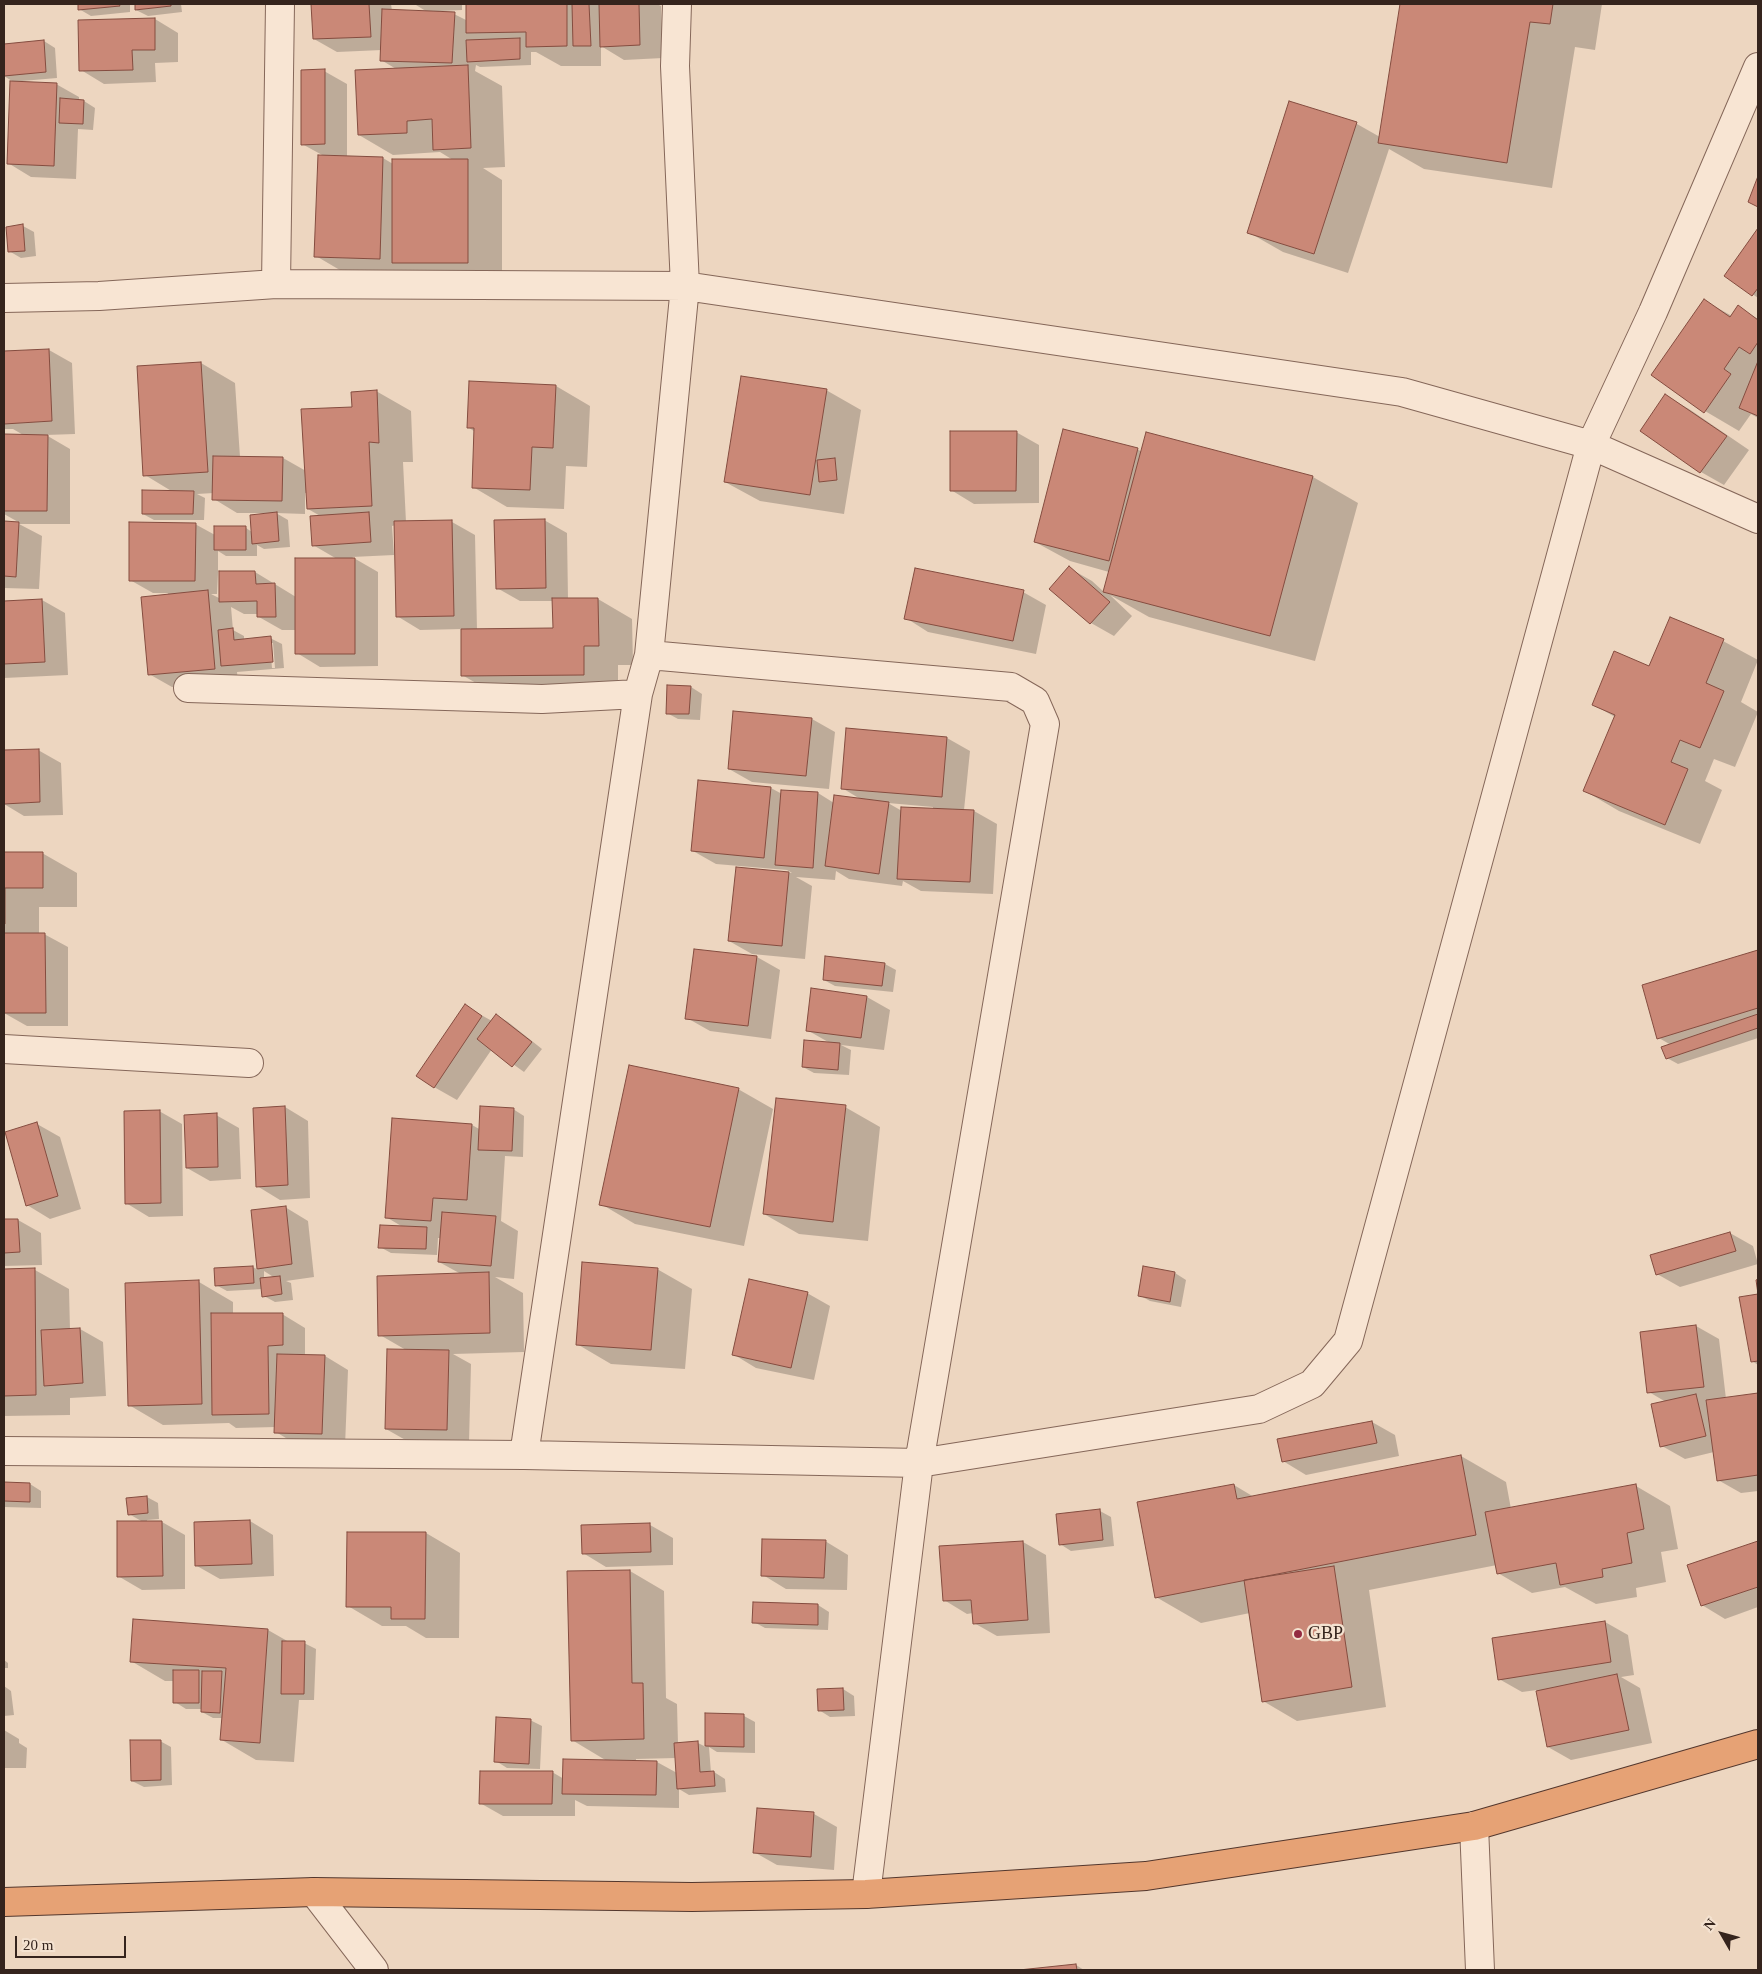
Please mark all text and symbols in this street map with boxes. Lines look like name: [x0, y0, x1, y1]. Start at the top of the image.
place label: GBP: [1308, 1623, 1343, 1645]
marker: GBP: [1292, 1628, 1304, 1640]
north arrow: [1697, 1909, 1747, 1959]
text: N: [1701, 1916, 1719, 1933]
scale bar: [18, 1926, 129, 1958]
text: 20 m: [23, 1937, 53, 1953]

